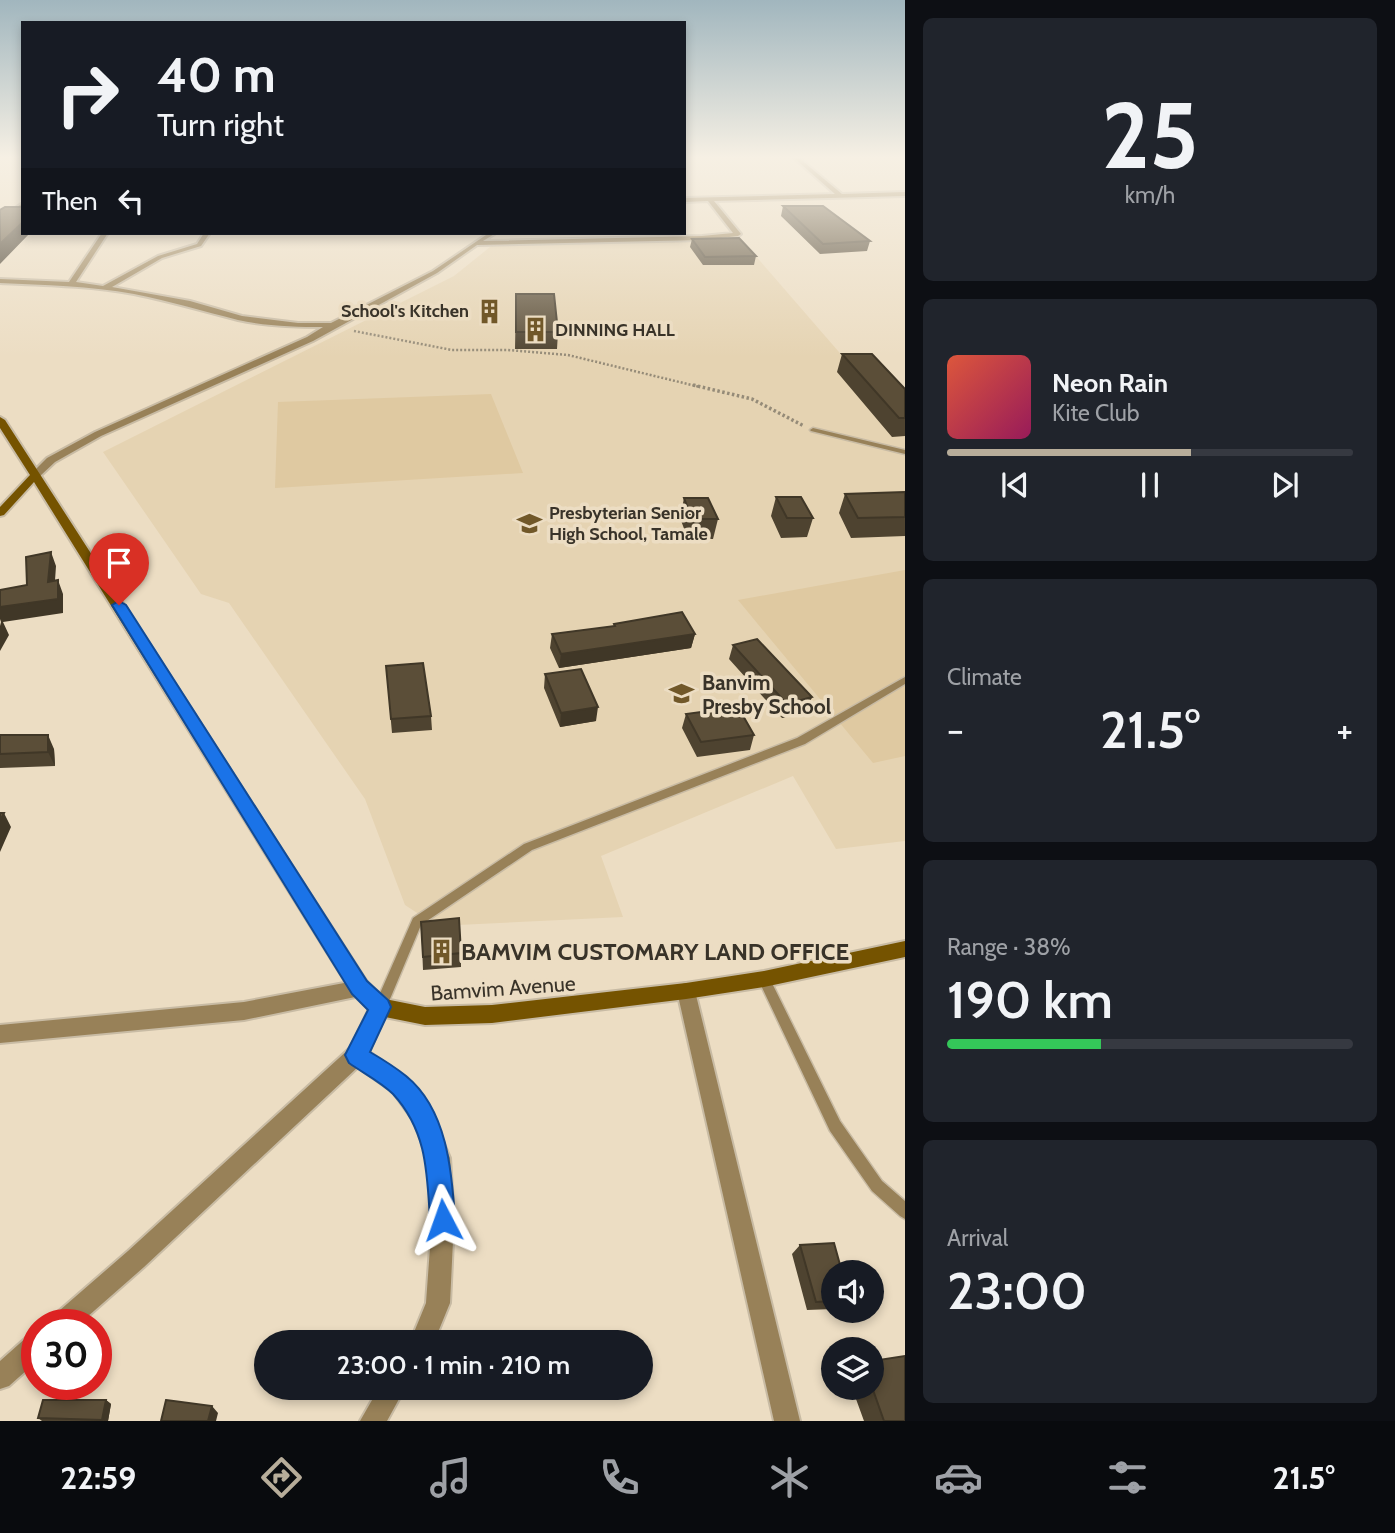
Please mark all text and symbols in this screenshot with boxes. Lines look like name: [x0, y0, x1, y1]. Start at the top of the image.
text: 40 m: [157, 45, 276, 104]
icon: right: [42, 49, 133, 140]
text: 25: [1101, 80, 1199, 191]
text: Turn right: [157, 105, 284, 144]
text: km/h: [1125, 181, 1175, 209]
icon: left: [112, 182, 150, 220]
text: Then: [42, 185, 98, 217]
building icon: School's Kitchen: [475, 297, 503, 325]
place label: School's Kitchen: [341, 300, 469, 322]
building icon: DINNING HALL: [521, 316, 549, 344]
place label: DINNING HALL: [555, 319, 675, 341]
text: Neon Rain: [1052, 367, 1168, 399]
text: Kite Club: [1052, 399, 1139, 427]
icon: previous: [996, 466, 1034, 504]
icon: pause: [1131, 466, 1169, 504]
icon: next: [1266, 466, 1304, 504]
place label: Presbyterian Senior High School, Tamale: [549, 502, 708, 545]
school or university icon: Presbyterian Senior High School, Tamale: [515, 509, 543, 537]
pin: [89, 533, 149, 605]
icon: arrive: [100, 544, 138, 582]
text: Climate: [947, 663, 1022, 691]
place label: Banvim Presby School: [702, 670, 832, 719]
school or university icon: Banvim Presby School: [668, 680, 696, 708]
text: 21.5°: [1100, 698, 1200, 761]
text: −: [947, 706, 964, 753]
text: +: [1336, 706, 1353, 753]
text: Range · 38%: [947, 933, 1071, 961]
building icon: BAMVIM CUSTOMARY LAND OFFICE: [427, 937, 455, 965]
place label: BAMVIM CUSTOMARY LAND OFFICE: [461, 937, 849, 966]
text: 190 km: [947, 968, 1113, 1031]
street label: Bamvim Avenue: [430, 970, 577, 1006]
position arrow: [406, 1183, 480, 1257]
text: Arrival: [947, 1224, 1008, 1252]
text: 23:00: [947, 1259, 1087, 1322]
map controls: [821, 1260, 884, 1400]
button: sound: [821, 1260, 884, 1323]
speed limit sign: 30: [21, 1309, 112, 1400]
button: layers: [821, 1337, 884, 1400]
text: 23:00 · 1 min · 210 m: [337, 1349, 570, 1381]
icon: directions: [257, 1453, 306, 1502]
icon: music: [426, 1453, 475, 1502]
icon: phone: [595, 1453, 644, 1502]
icon: climate: [765, 1453, 814, 1502]
icon: car: [934, 1453, 983, 1502]
icon: filters: [1103, 1453, 1152, 1502]
text: 22:59: [60, 1458, 136, 1497]
text: 21.5°: [1272, 1458, 1335, 1497]

